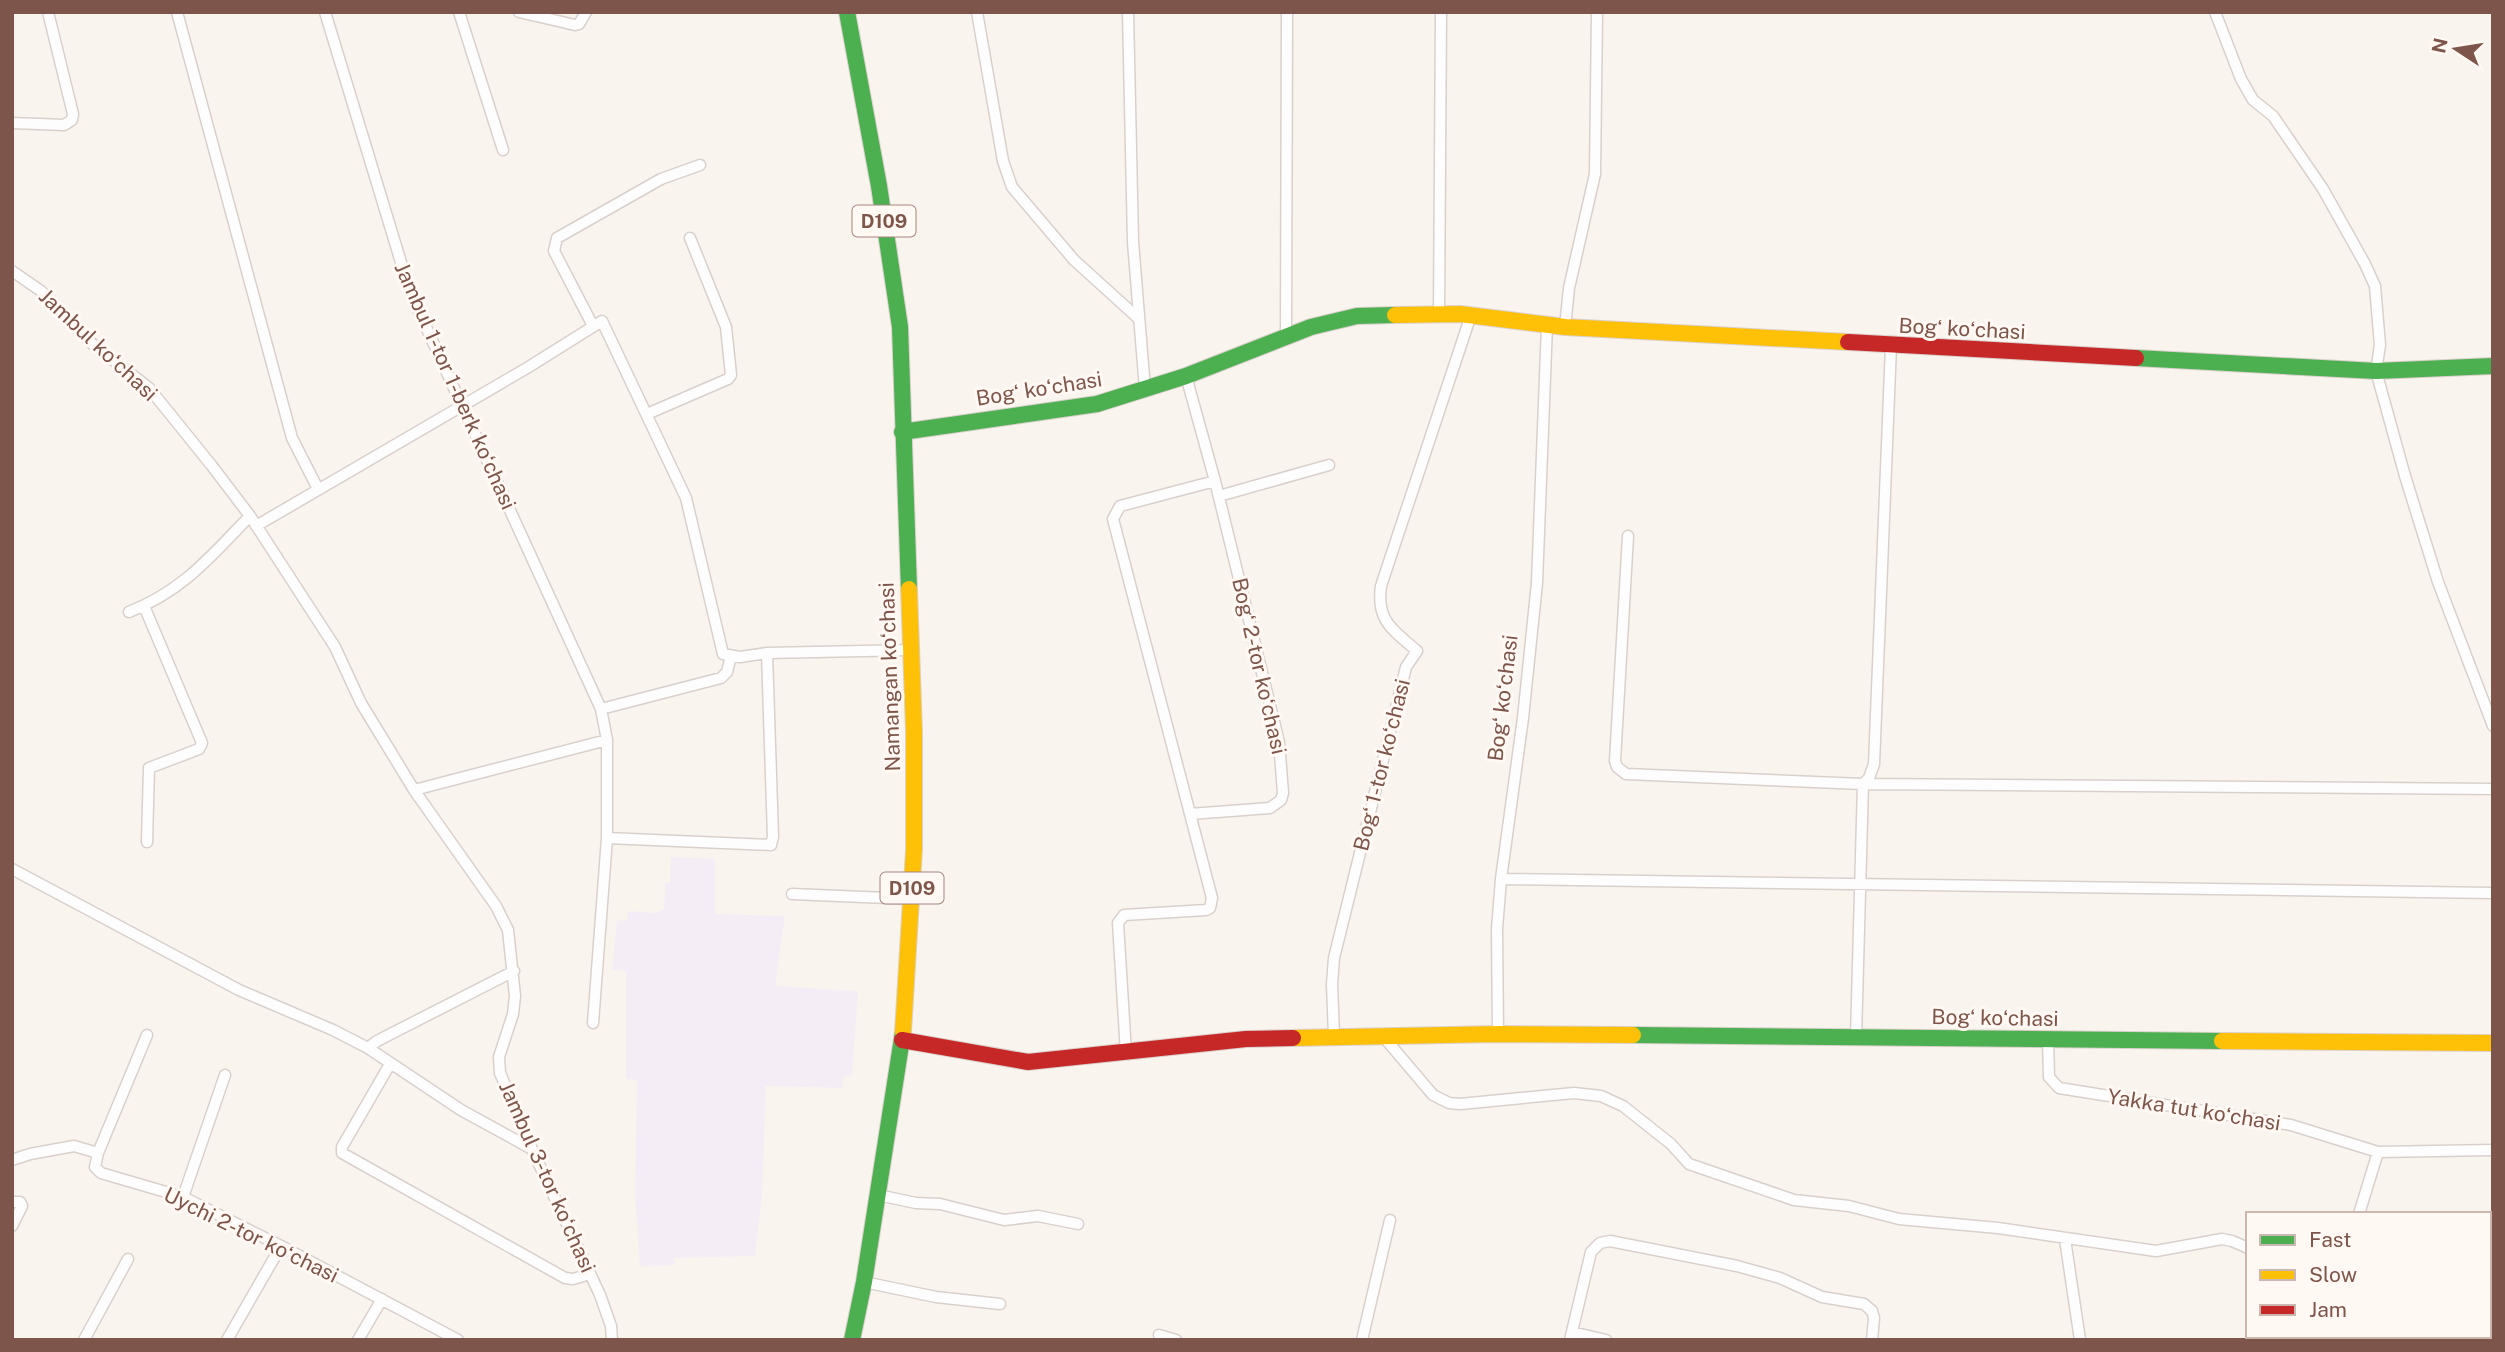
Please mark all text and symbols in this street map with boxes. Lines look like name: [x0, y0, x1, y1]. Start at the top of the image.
north arrow: [2421, 14, 2491, 84]
text: N: [2427, 36, 2452, 55]
road number: D109: [852, 206, 916, 236]
street label: Jambul 1-tor 1-berk koʻchasi: [390, 258, 521, 513]
street label: Jambul koʻchasi: [34, 283, 163, 406]
street label: Bogʻ koʻchasi: [1898, 313, 2026, 344]
street label: Bogʻ koʻchasi: [974, 366, 1104, 411]
street label: Bogʻ 2-tor koʻchasi: [1227, 575, 1292, 757]
street label: Namangan koʻchasi: [874, 582, 905, 772]
street label: Bogʻ koʻchasi: [1482, 633, 1523, 763]
street label: Bogʻ 1-tor koʻchasi: [1348, 676, 1415, 853]
road number: D109: [880, 873, 944, 904]
street label: Bogʻ koʻchasi: [1931, 1004, 2059, 1031]
street label: Jambul 3-tor koʻchasi: [494, 1077, 601, 1276]
street label: Yakka tut koʻchasi: [2106, 1083, 2282, 1136]
street label: Uychi 2-tor koʻchasi: [160, 1181, 343, 1288]
legend: [2246, 1212, 2491, 1338]
text: Fast: [2309, 1227, 2351, 1252]
text: Slow: [2309, 1262, 2357, 1287]
text: Jam: [2309, 1297, 2347, 1322]

